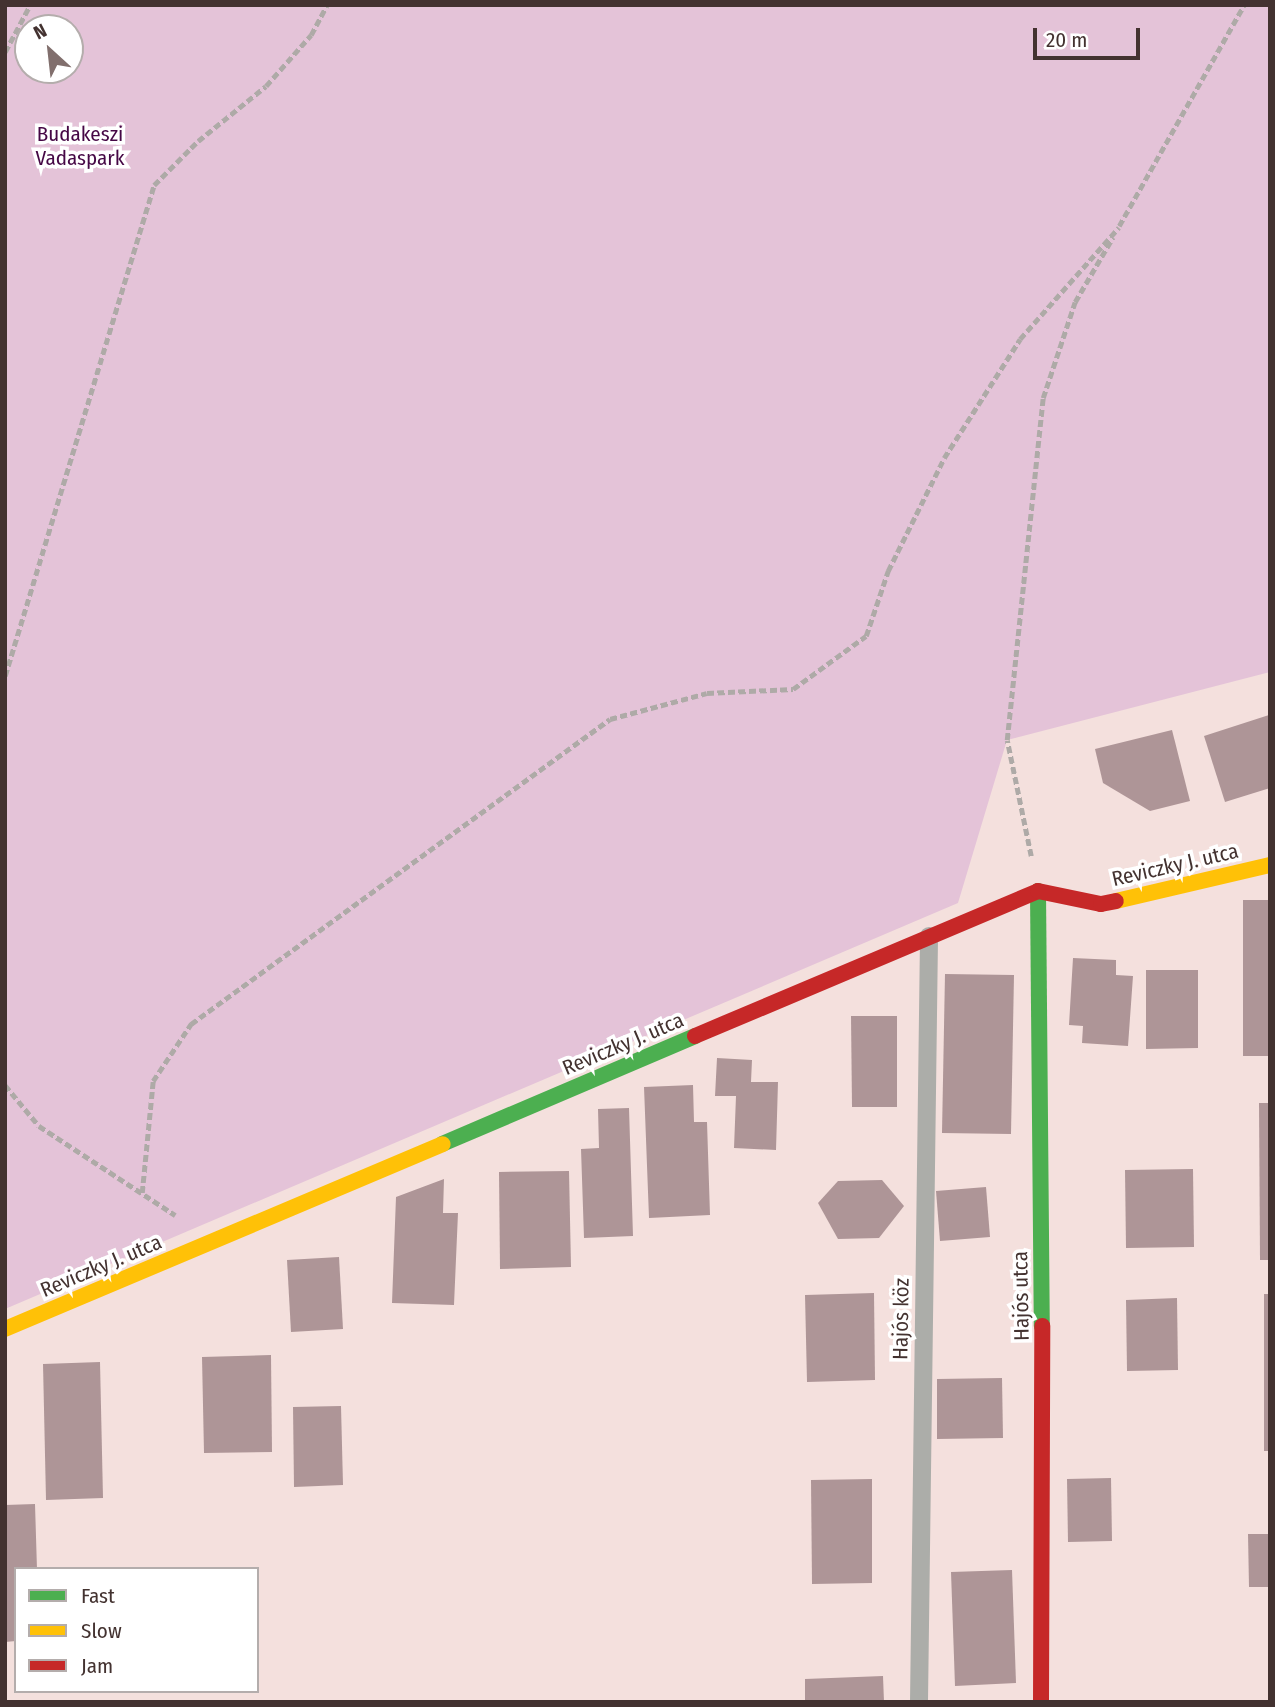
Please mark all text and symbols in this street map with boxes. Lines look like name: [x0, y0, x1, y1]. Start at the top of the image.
north arrow: [14, 14, 84, 84]
scale bar: [1037, 14, 1144, 58]
text: N: [30, 19, 50, 44]
text: 20 m: [1046, 27, 1087, 53]
park label: Budakeszi Vadaspark: [36, 121, 124, 171]
street label: Reviczky J. utca: [1109, 838, 1241, 892]
street label: Reviczky J. utca: [559, 1007, 687, 1081]
street label: Reviczky J. utca: [37, 1229, 165, 1303]
street label: Hajós utca: [1008, 1251, 1034, 1341]
street label: Hajós köz: [888, 1278, 914, 1360]
legend: [14, 1567, 259, 1693]
text: Fast: [81, 1583, 115, 1609]
text: Slow: [81, 1618, 122, 1644]
text: Jam: [81, 1653, 113, 1679]

